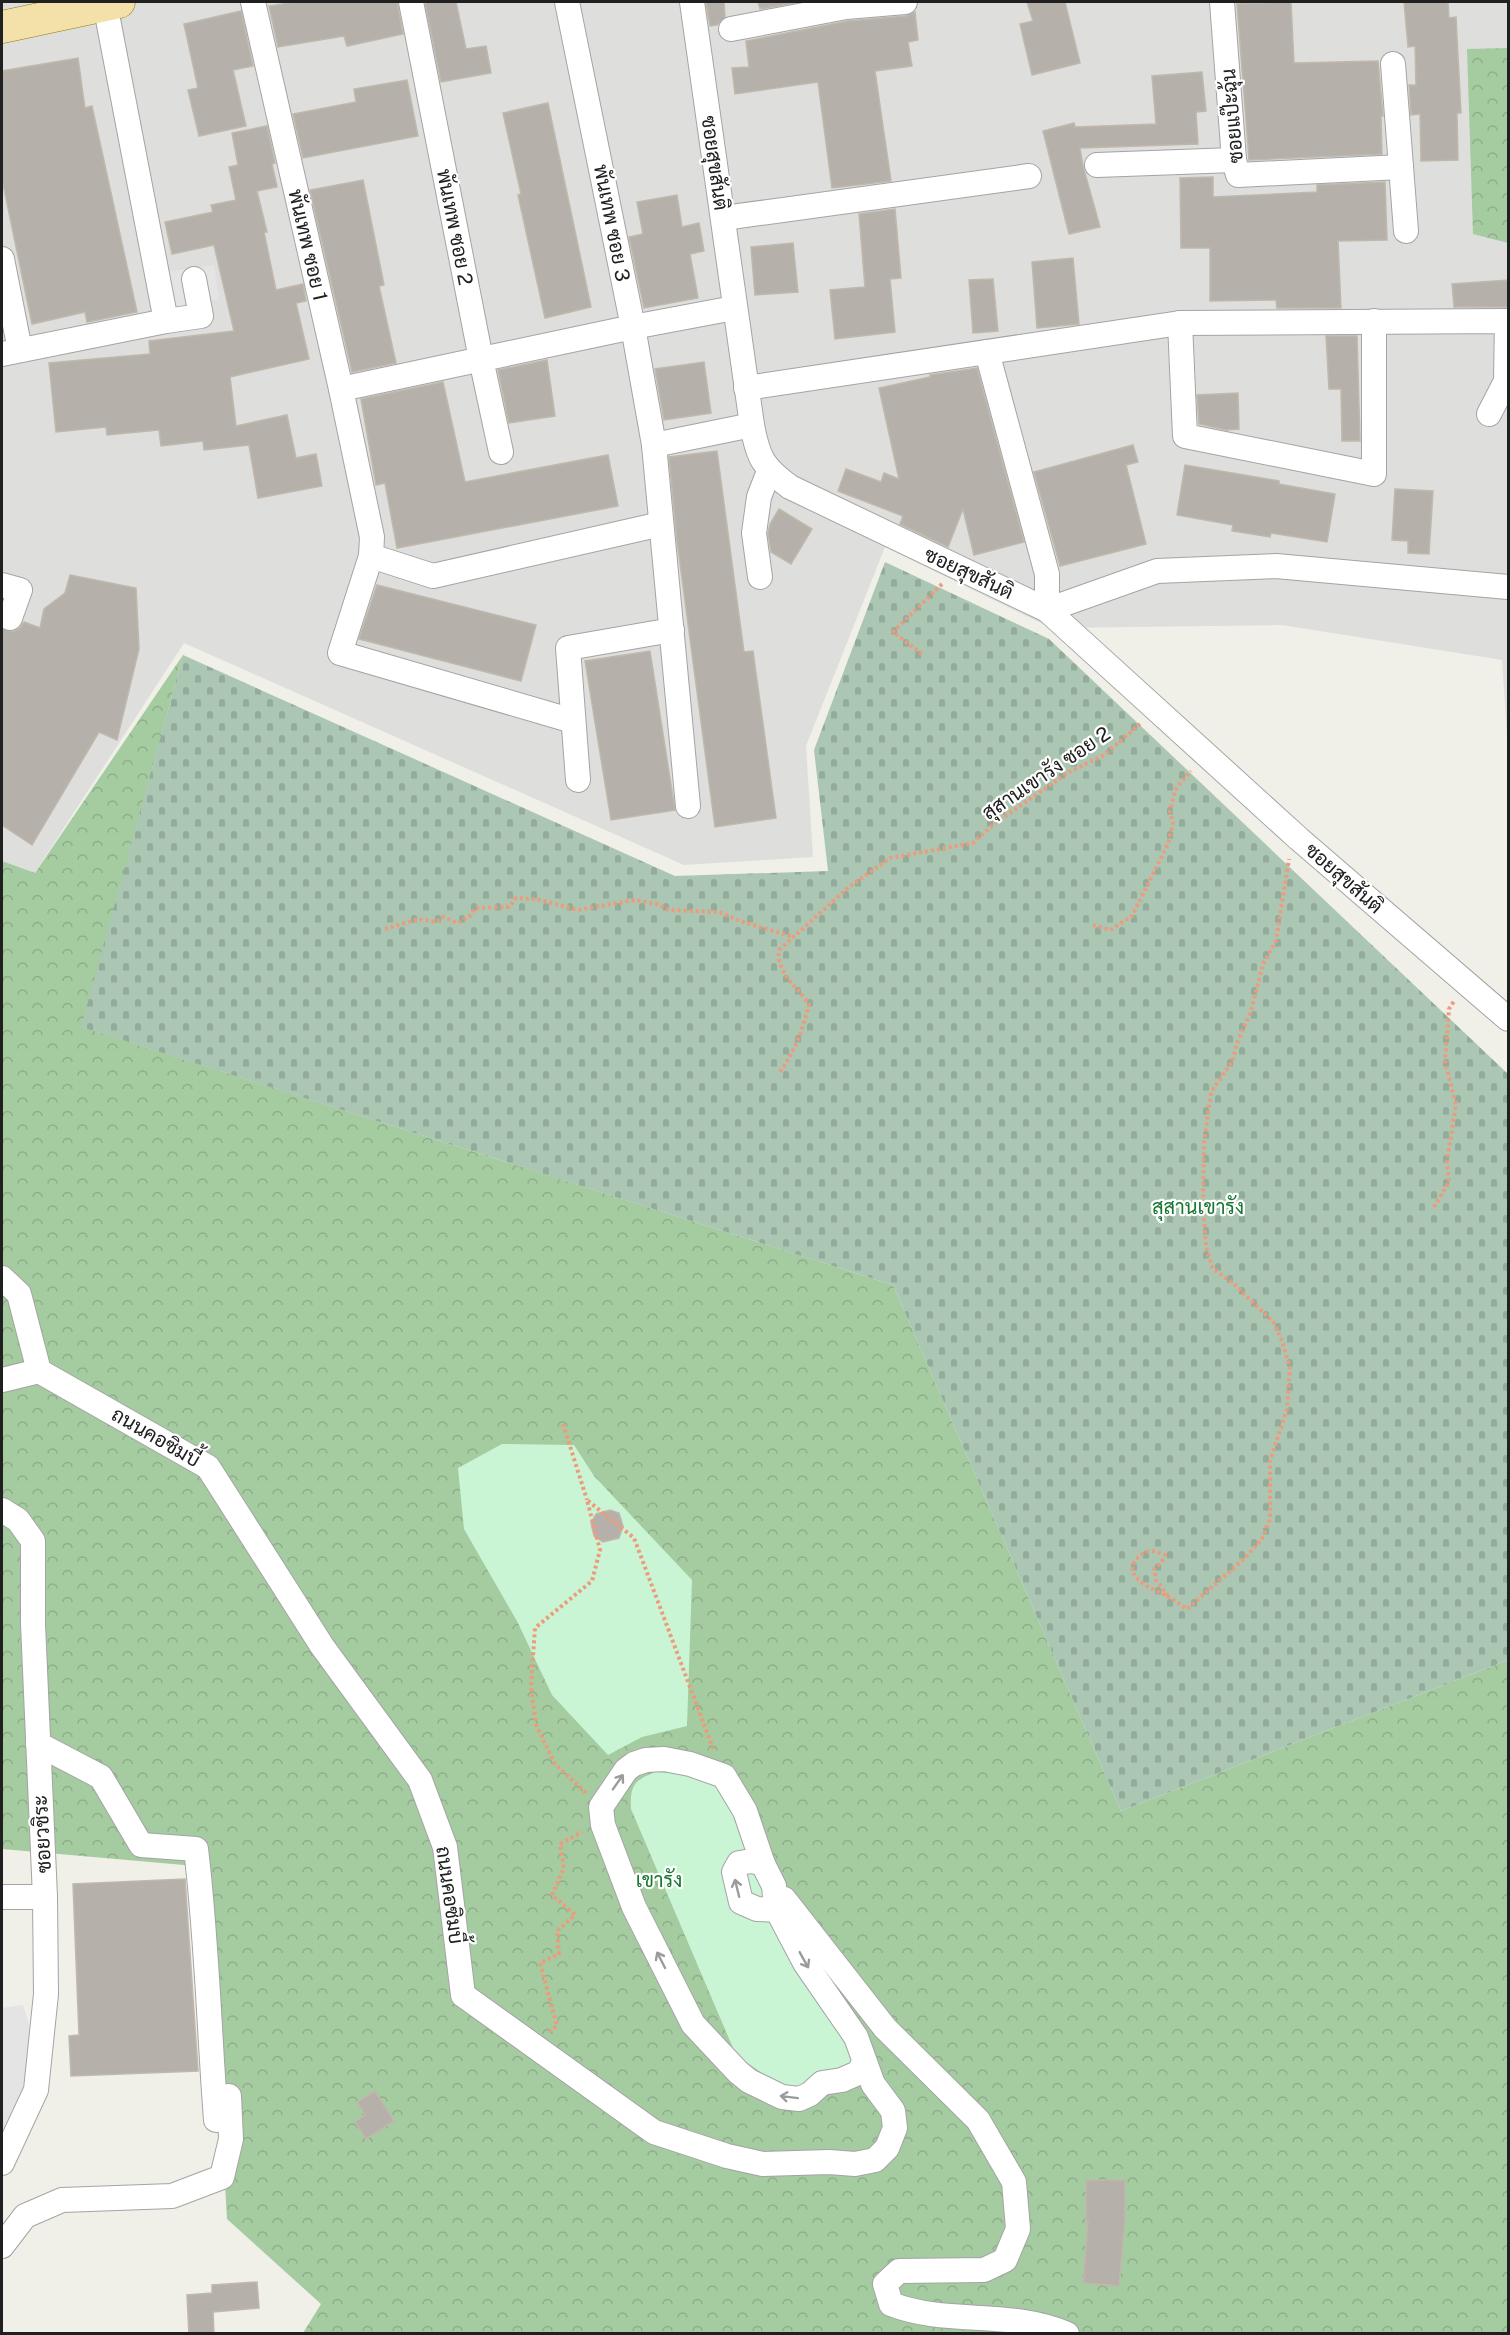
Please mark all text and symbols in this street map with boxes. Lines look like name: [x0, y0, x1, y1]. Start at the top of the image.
street label: ซอยแป๊ะฉุ้น: [1216, 67, 1250, 164]
street label: ซอยสุขสันติ: [694, 114, 734, 212]
street label: พันเทพ ซอย 3: [589, 162, 635, 284]
street label: พันเทพ ซอย 2: [432, 167, 478, 287]
street label: พันเทพ ซอย 1: [283, 187, 333, 303]
street label: ซอยสุขสันติ: [920, 542, 1017, 606]
street label: สุสานเขารัง ซอย 2: [977, 721, 1116, 826]
street label: ซอยสุขสันติ: [1299, 838, 1388, 920]
park label: สุสานเขารัง: [1152, 1195, 1244, 1221]
street label: ถนนคอซิมบี้: [107, 1397, 208, 1472]
one-way arrow: [612, 1775, 624, 1791]
street label: ซอยวชิระ: [28, 1794, 56, 1874]
street label: ถนนคอซิมบี้: [431, 1844, 475, 1946]
park label: เขารัง: [636, 1868, 682, 1892]
one-way arrow: [731, 1879, 743, 1898]
one-way arrow: [798, 1951, 810, 1968]
one-way arrow: [655, 1952, 666, 1970]
one-way arrow: [780, 2092, 799, 2103]

